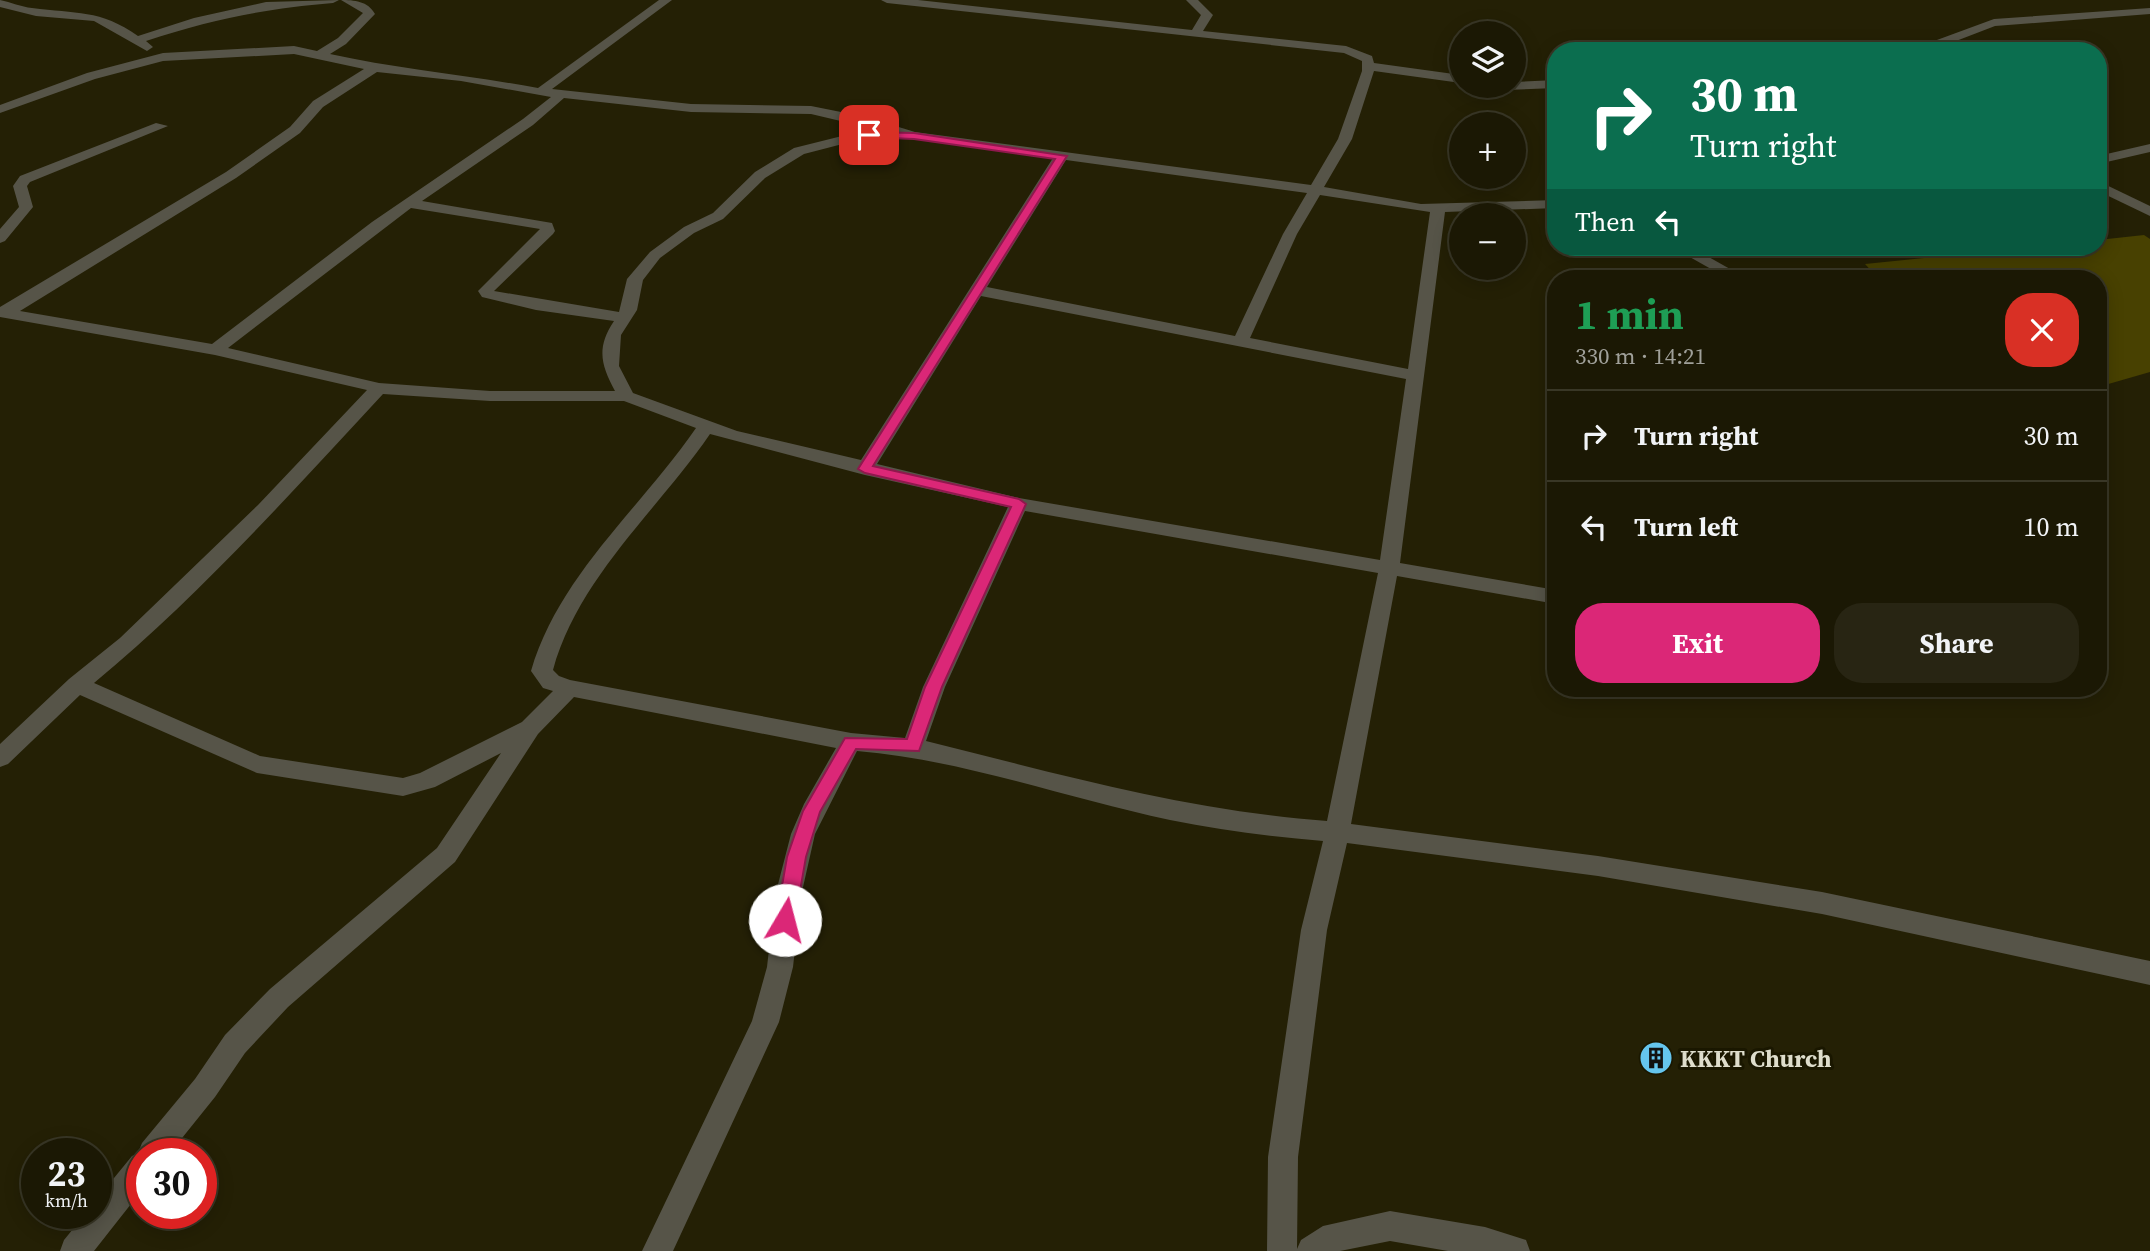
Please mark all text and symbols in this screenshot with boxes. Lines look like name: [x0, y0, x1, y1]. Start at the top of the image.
map controls: [1449, 21, 1526, 280]
button: layers: [1449, 21, 1526, 98]
text: 30 m: [1690, 60, 1798, 127]
icon: right: [1575, 70, 1666, 161]
pin: [839, 105, 899, 165]
button: +: [1449, 112, 1526, 189]
icon: arrive: [850, 116, 888, 154]
text: Turn right: [1690, 124, 1836, 168]
button: −: [1449, 203, 1526, 280]
icon: left: [1649, 203, 1687, 241]
text: Then: [1575, 204, 1635, 240]
text: 1 min: [1575, 285, 1684, 343]
button: close: [2005, 293, 2079, 367]
text: 330 m · 14:21: [1575, 340, 1706, 372]
icon: right: [1575, 417, 1613, 455]
text: Turn right: [1634, 418, 1758, 454]
text: 30 m: [2024, 418, 2079, 454]
icon: left: [1575, 508, 1613, 546]
text: Turn left: [1634, 509, 1738, 545]
text: 10 m: [2024, 509, 2079, 545]
button: Exit: [1575, 603, 1820, 683]
button: Share: [1834, 603, 2079, 683]
position arrow: [748, 883, 822, 957]
building icon: KKKT Church: [1637, 1039, 1675, 1077]
place label: KKKT Church: [1680, 1042, 1832, 1075]
speed limit sign: 30: [126, 1138, 217, 1229]
text: 23: [48, 1150, 85, 1198]
text: km/h: [45, 1188, 88, 1213]

